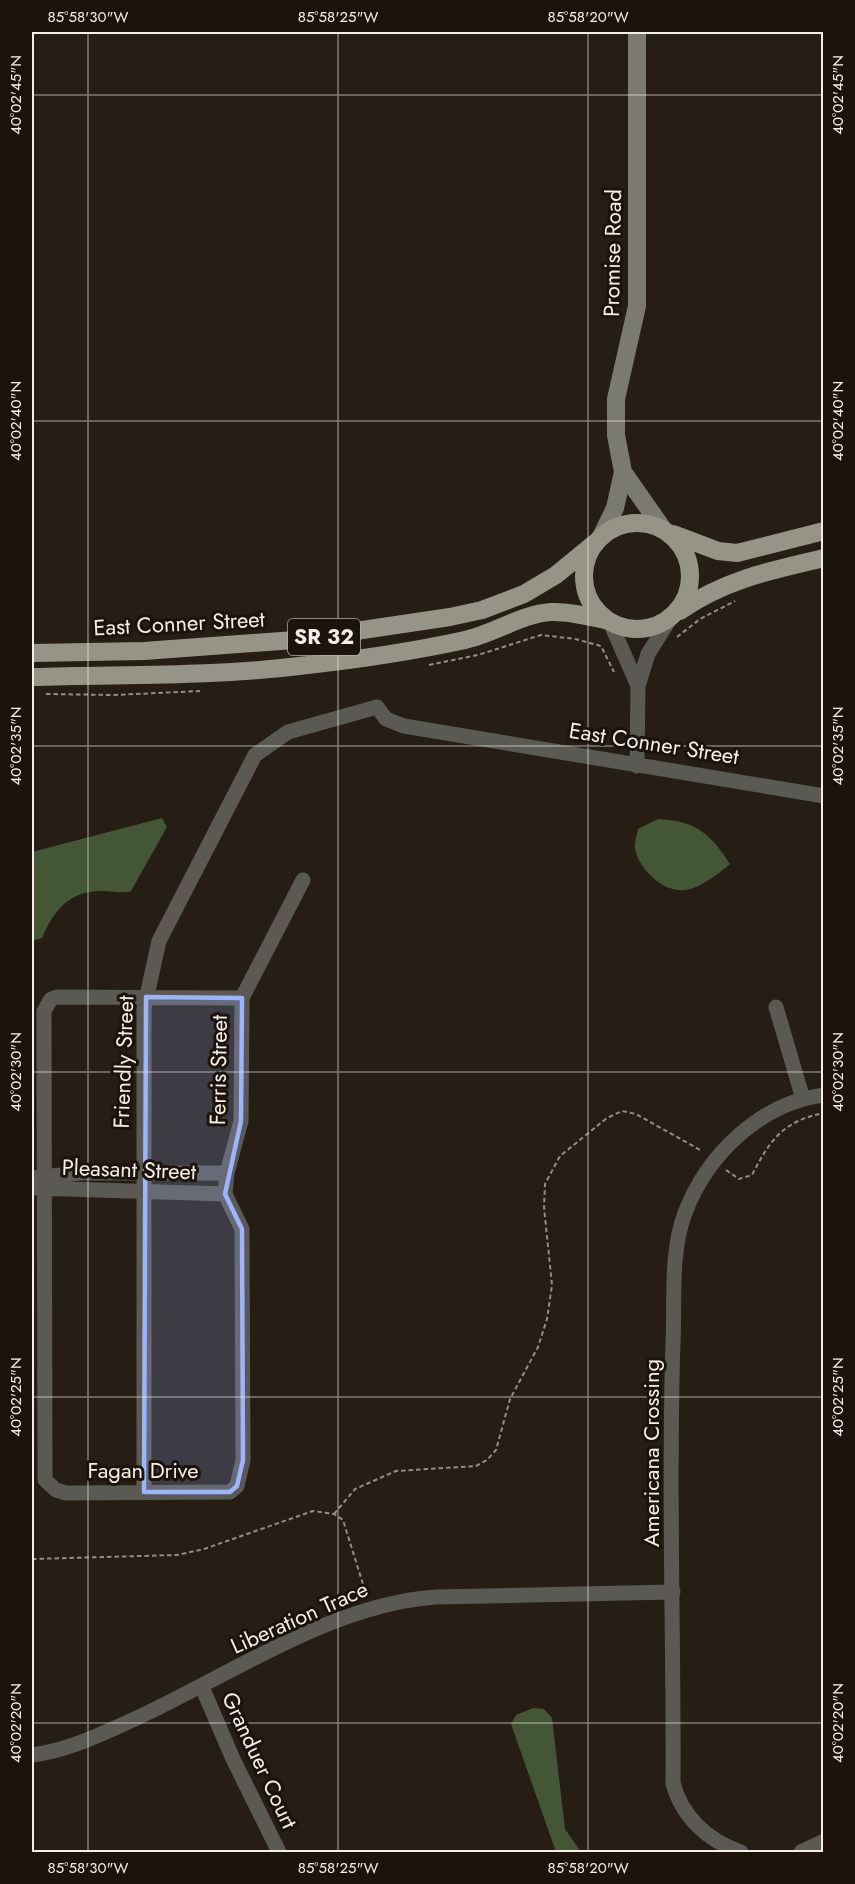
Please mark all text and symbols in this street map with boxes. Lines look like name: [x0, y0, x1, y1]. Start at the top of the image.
text: 85°58'30"W: [48, 6, 129, 28]
text: 85°58'25"W: [298, 6, 378, 28]
text: 85°58'20"W: [547, 6, 629, 28]
text: 40°02'45"N: [5, 55, 27, 135]
text: 40°02'45"N: [827, 55, 849, 135]
street label: Promise Road: [595, 189, 629, 317]
text: 40°02'40"N: [5, 381, 27, 461]
text: 40°02'40"N: [827, 381, 849, 461]
street label: East Conner Street: [92, 602, 266, 643]
road number: SR 32: [288, 619, 360, 655]
text: 40°02'35"N: [5, 707, 27, 785]
text: 40°02'35"N: [827, 707, 849, 785]
street label: East Conner Street: [567, 714, 742, 772]
street label: Friendly Street: [105, 994, 141, 1129]
street label: Ferris Street: [201, 1014, 235, 1125]
text: 40°02'30"N: [5, 1032, 27, 1112]
text: 40°02'30"N: [827, 1032, 849, 1112]
street label: Pleasant Street: [61, 1151, 197, 1187]
text: 40°02'25"N: [5, 1357, 27, 1437]
text: 40°02'25"N: [827, 1357, 849, 1437]
street label: Americana Crossing: [635, 1359, 667, 1547]
street label: Fagan Drive: [87, 1454, 199, 1486]
street label: Liberation Trace: [225, 1572, 373, 1662]
text: 40°02'20"N: [5, 1683, 27, 1763]
text: 40°02'20"N: [827, 1683, 849, 1763]
street label: Granduer Court: [214, 1686, 306, 1834]
text: 85°58'30"W: [48, 1857, 129, 1879]
text: 85°58'25"W: [298, 1857, 378, 1879]
text: 85°58'20"W: [547, 1857, 629, 1879]

